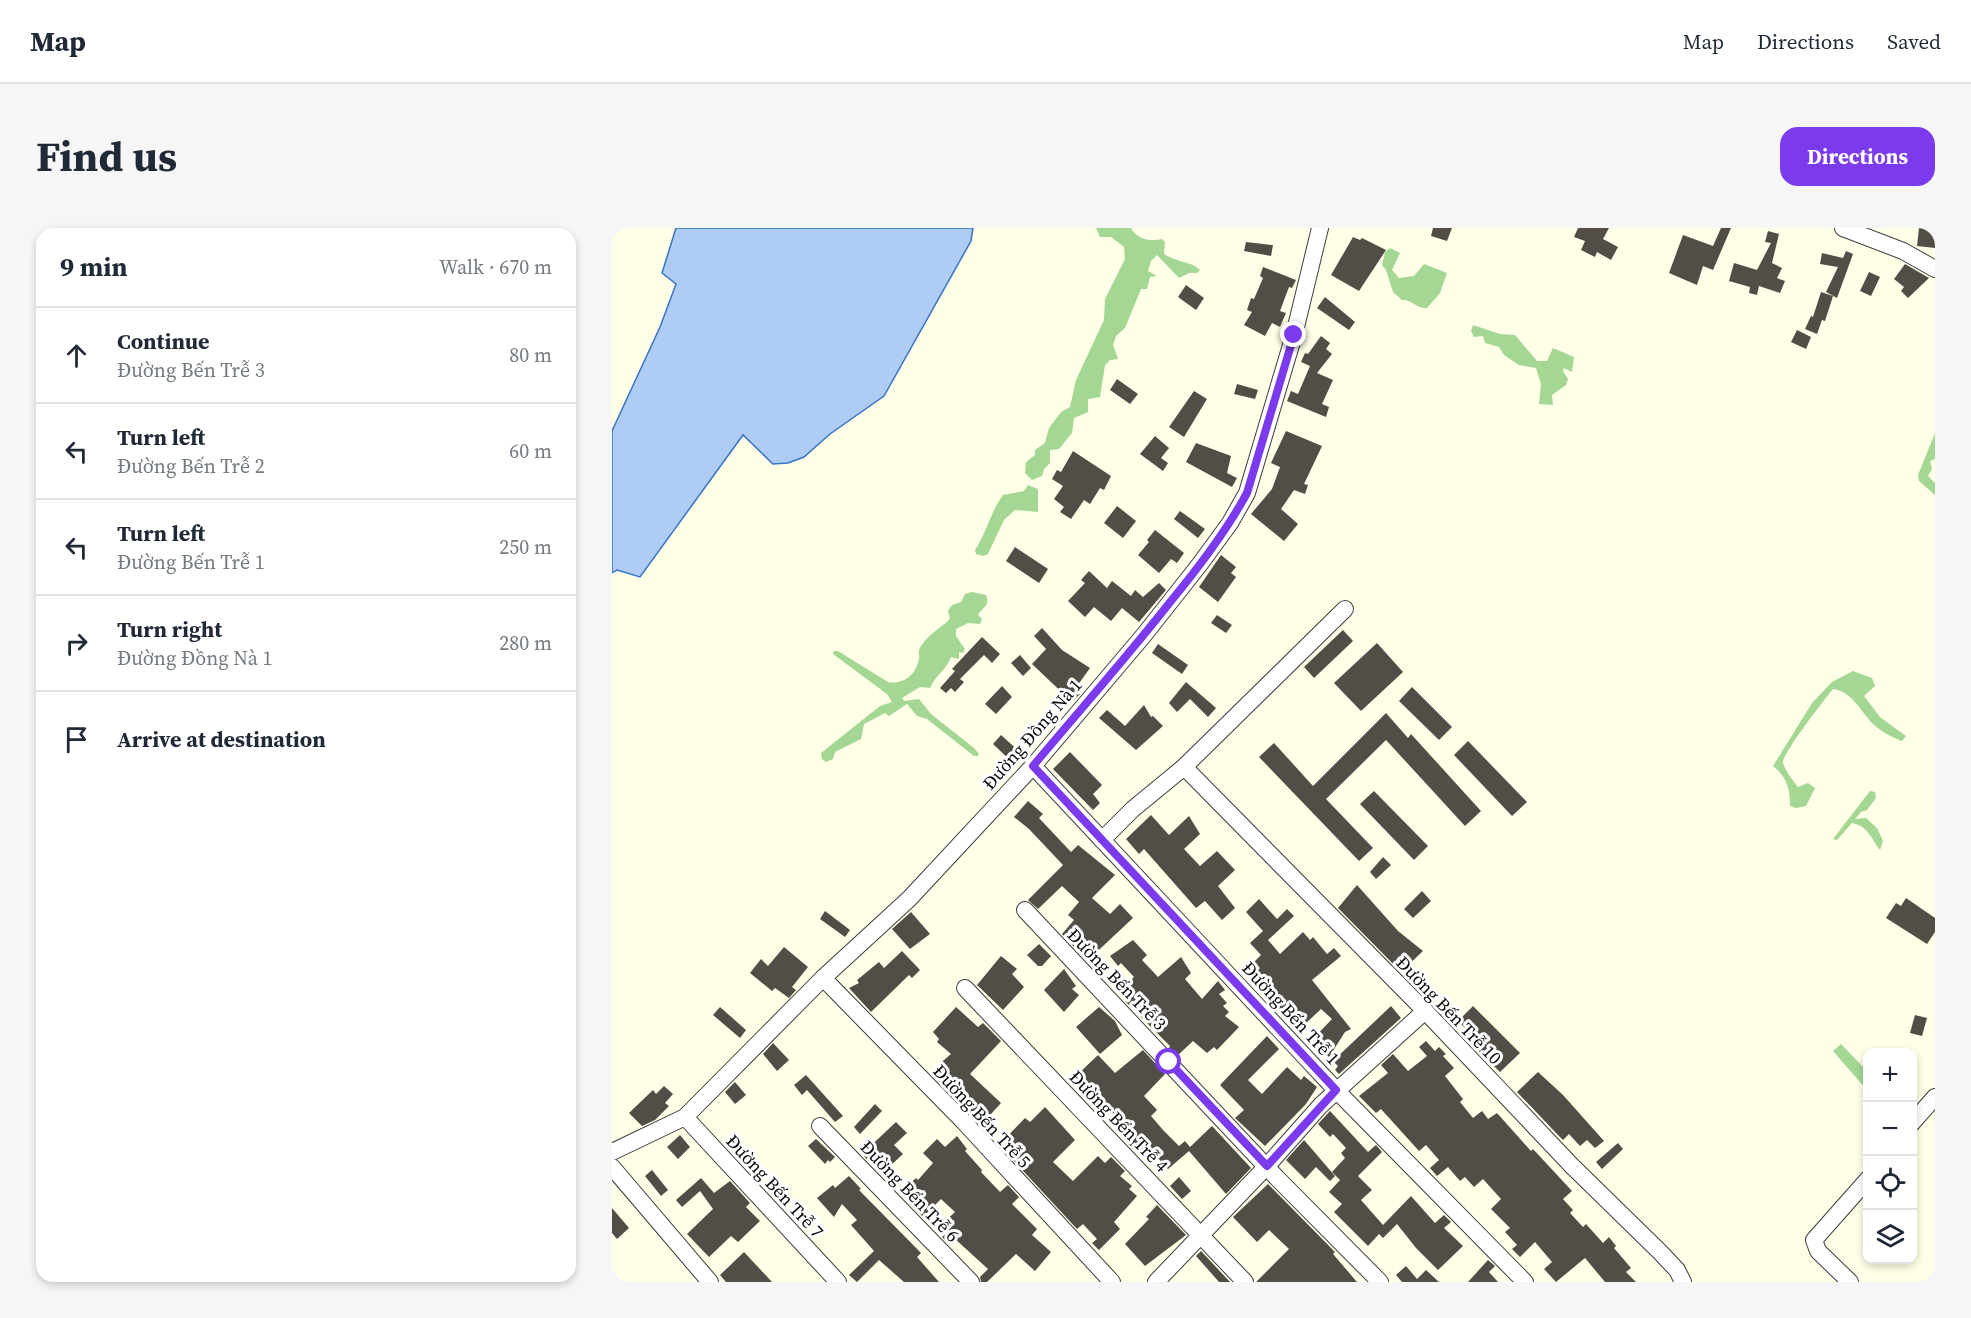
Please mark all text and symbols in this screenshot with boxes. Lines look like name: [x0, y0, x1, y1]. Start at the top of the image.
text: Map: [30, 22, 86, 60]
text: Map: [1683, 27, 1724, 56]
text: Directions: [1757, 27, 1854, 56]
text: Saved: [1887, 27, 1941, 56]
text: Find us: [36, 127, 177, 185]
button: Directions: [1780, 127, 1935, 186]
text: 9 min: [60, 249, 127, 285]
text: Walk · 670 m: [439, 253, 552, 281]
route end: [1280, 321, 1306, 347]
text: Continue: [117, 326, 210, 356]
icon: ahead: [60, 339, 93, 372]
text: 80 m: [509, 341, 552, 369]
text: Đường Bến Trễ 3: [117, 356, 265, 384]
text: Turn left: [117, 422, 205, 452]
icon: left: [60, 435, 93, 468]
text: 60 m: [509, 437, 552, 465]
text: Đường Bến Trễ 2: [117, 452, 265, 480]
text: Turn left: [117, 518, 205, 548]
icon: left: [60, 531, 93, 564]
text: 250 m: [499, 533, 552, 561]
text: Đường Bến Trễ 1: [117, 548, 265, 576]
text: Turn right: [117, 614, 222, 644]
icon: right: [60, 627, 93, 660]
text: 280 m: [499, 629, 552, 657]
text: Đường Đồng Nà 1: [117, 644, 273, 672]
street label: Đường Đồng Nà 1: [977, 673, 1087, 795]
icon: arrive: [60, 723, 93, 756]
text: Arrive at destination: [117, 724, 326, 754]
street label: Đường Bến Trễ 3: [1062, 922, 1172, 1036]
street label: Đường Bến Trễ 10: [1391, 950, 1507, 1070]
street label: Đường Bến Trễ 1: [1237, 956, 1345, 1070]
route start: [1155, 1048, 1181, 1074]
map controls: [1863, 1048, 1917, 1264]
button: +: [1863, 1048, 1917, 1102]
street label: Đường Bến Trễ 5: [928, 1059, 1036, 1173]
street label: Đường Bến Trễ 4: [1064, 1064, 1174, 1178]
button: −: [1863, 1102, 1917, 1156]
street label: Đường Bến Trễ 7: [721, 1129, 829, 1243]
street label: Đường Bến Trễ 6: [855, 1134, 965, 1248]
button: locate: [1863, 1156, 1917, 1210]
button: layers: [1863, 1210, 1917, 1264]

